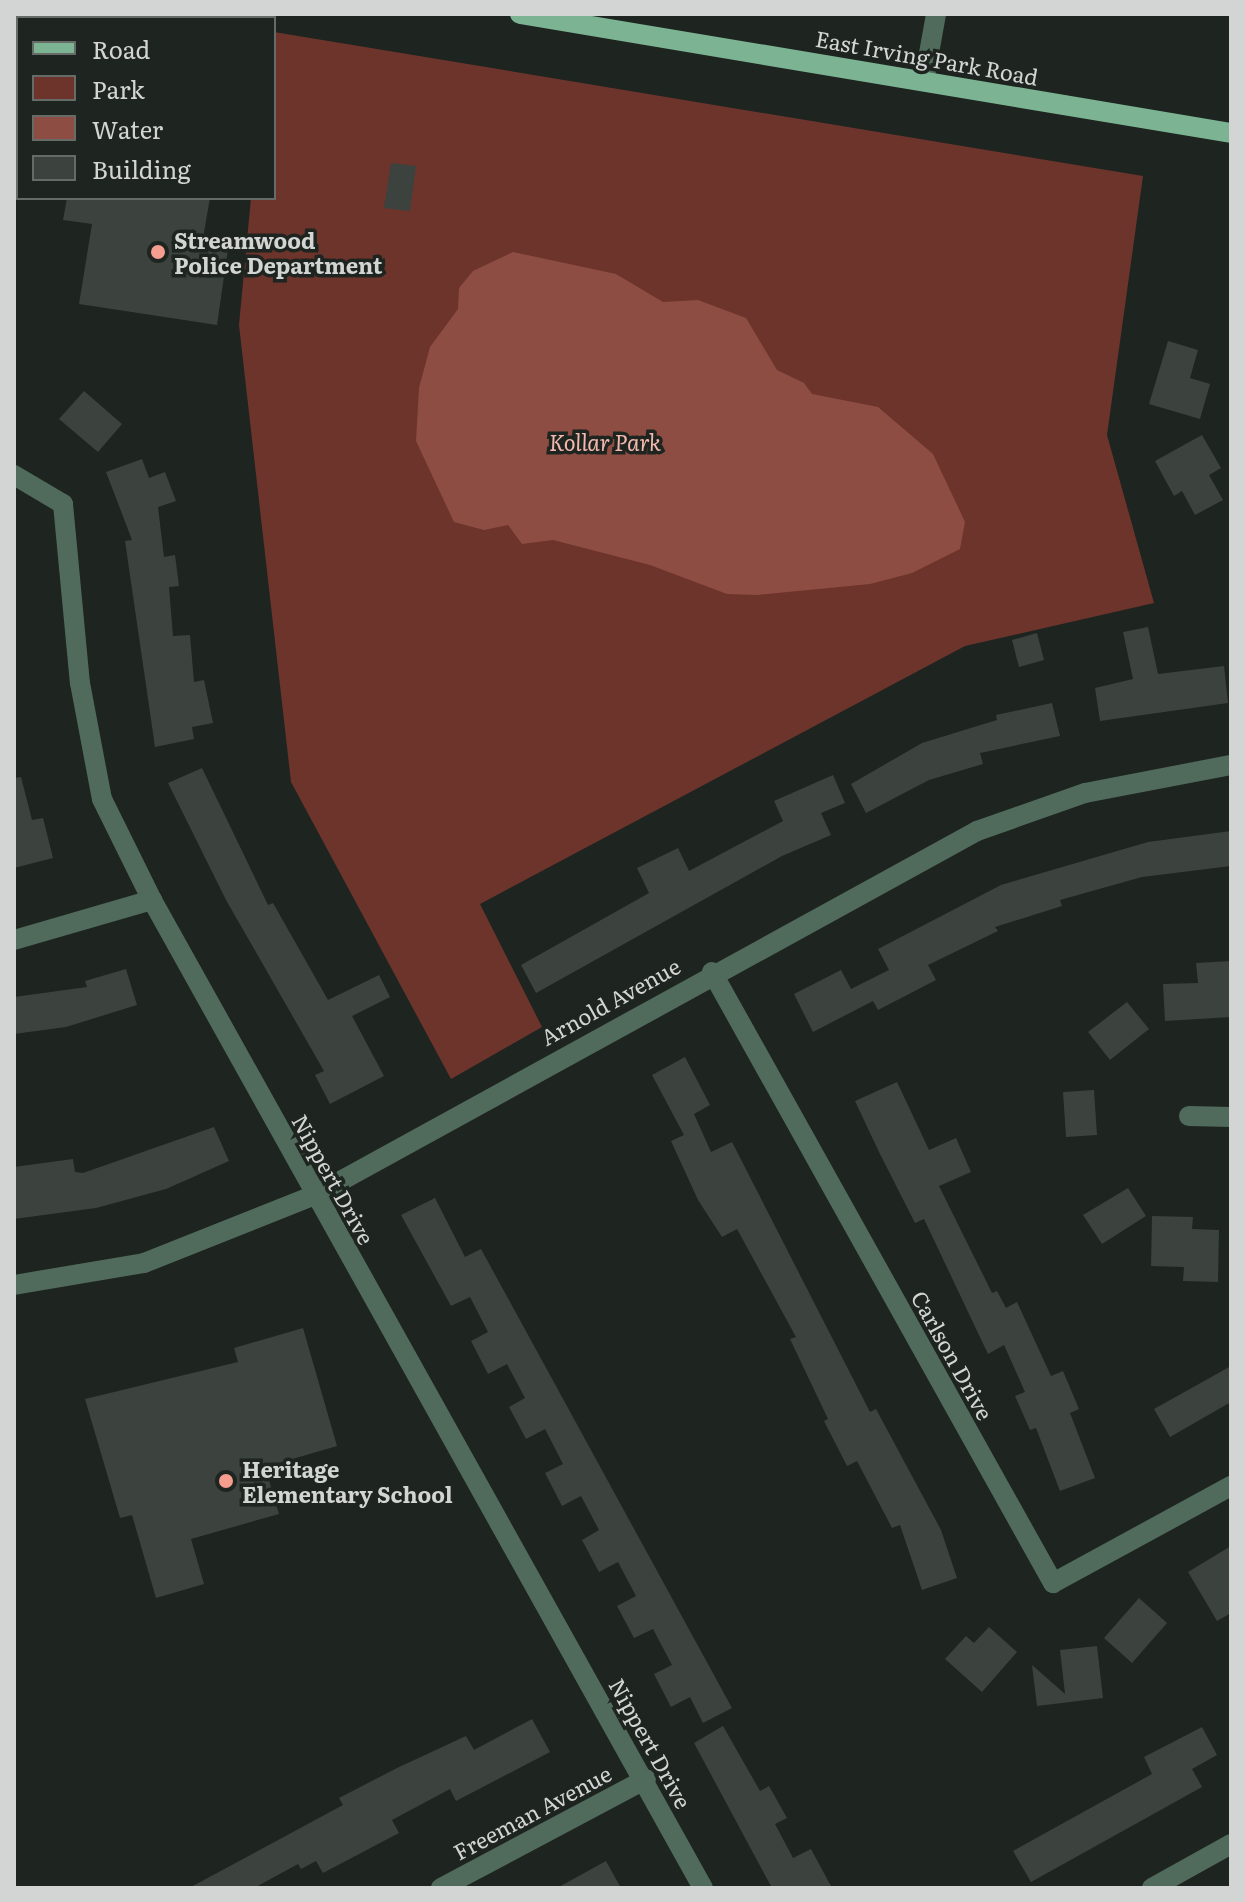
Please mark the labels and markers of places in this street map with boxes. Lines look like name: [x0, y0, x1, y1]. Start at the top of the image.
place label: Streamwood Police Department: [174, 226, 382, 278]
marker: Streamwood Police Department: [149, 243, 167, 261]
place label: Heritage Elementary School: [242, 1455, 453, 1506]
marker: Heritage Elementary School: [217, 1472, 235, 1490]

